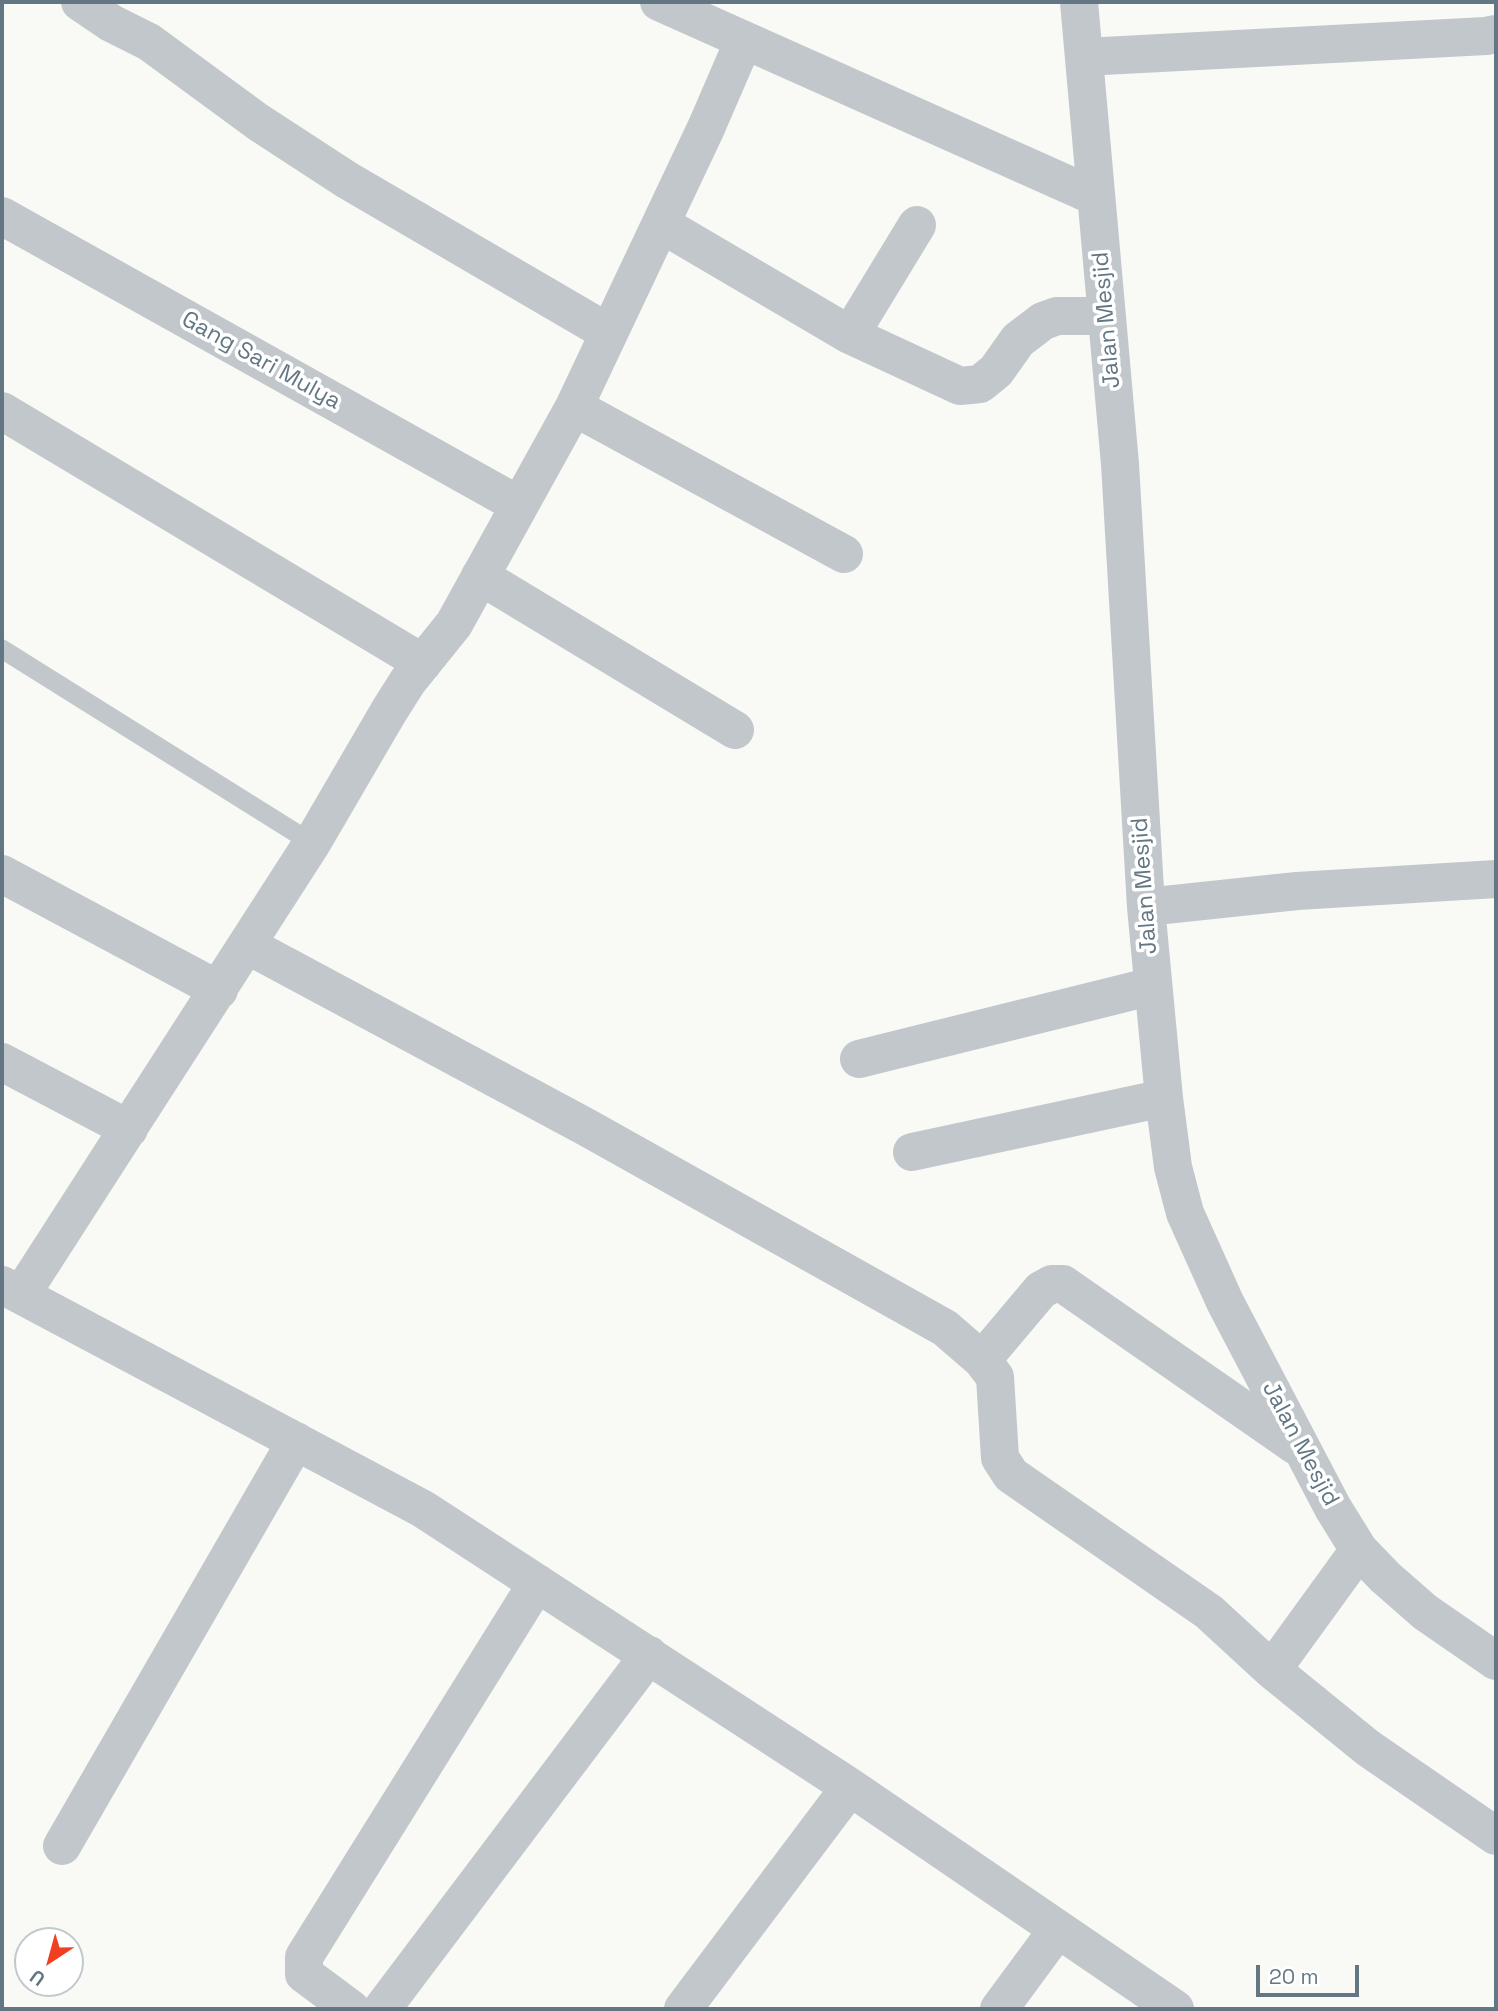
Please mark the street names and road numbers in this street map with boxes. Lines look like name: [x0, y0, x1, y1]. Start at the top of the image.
street label: Jalan Mesjid: [1087, 251, 1127, 389]
street label: Gang Sari Mulya: [177, 306, 345, 416]
street label: Jalan Mesjid: [1126, 817, 1164, 955]
street label: Jalan Mesjid: [1256, 1377, 1344, 1511]

